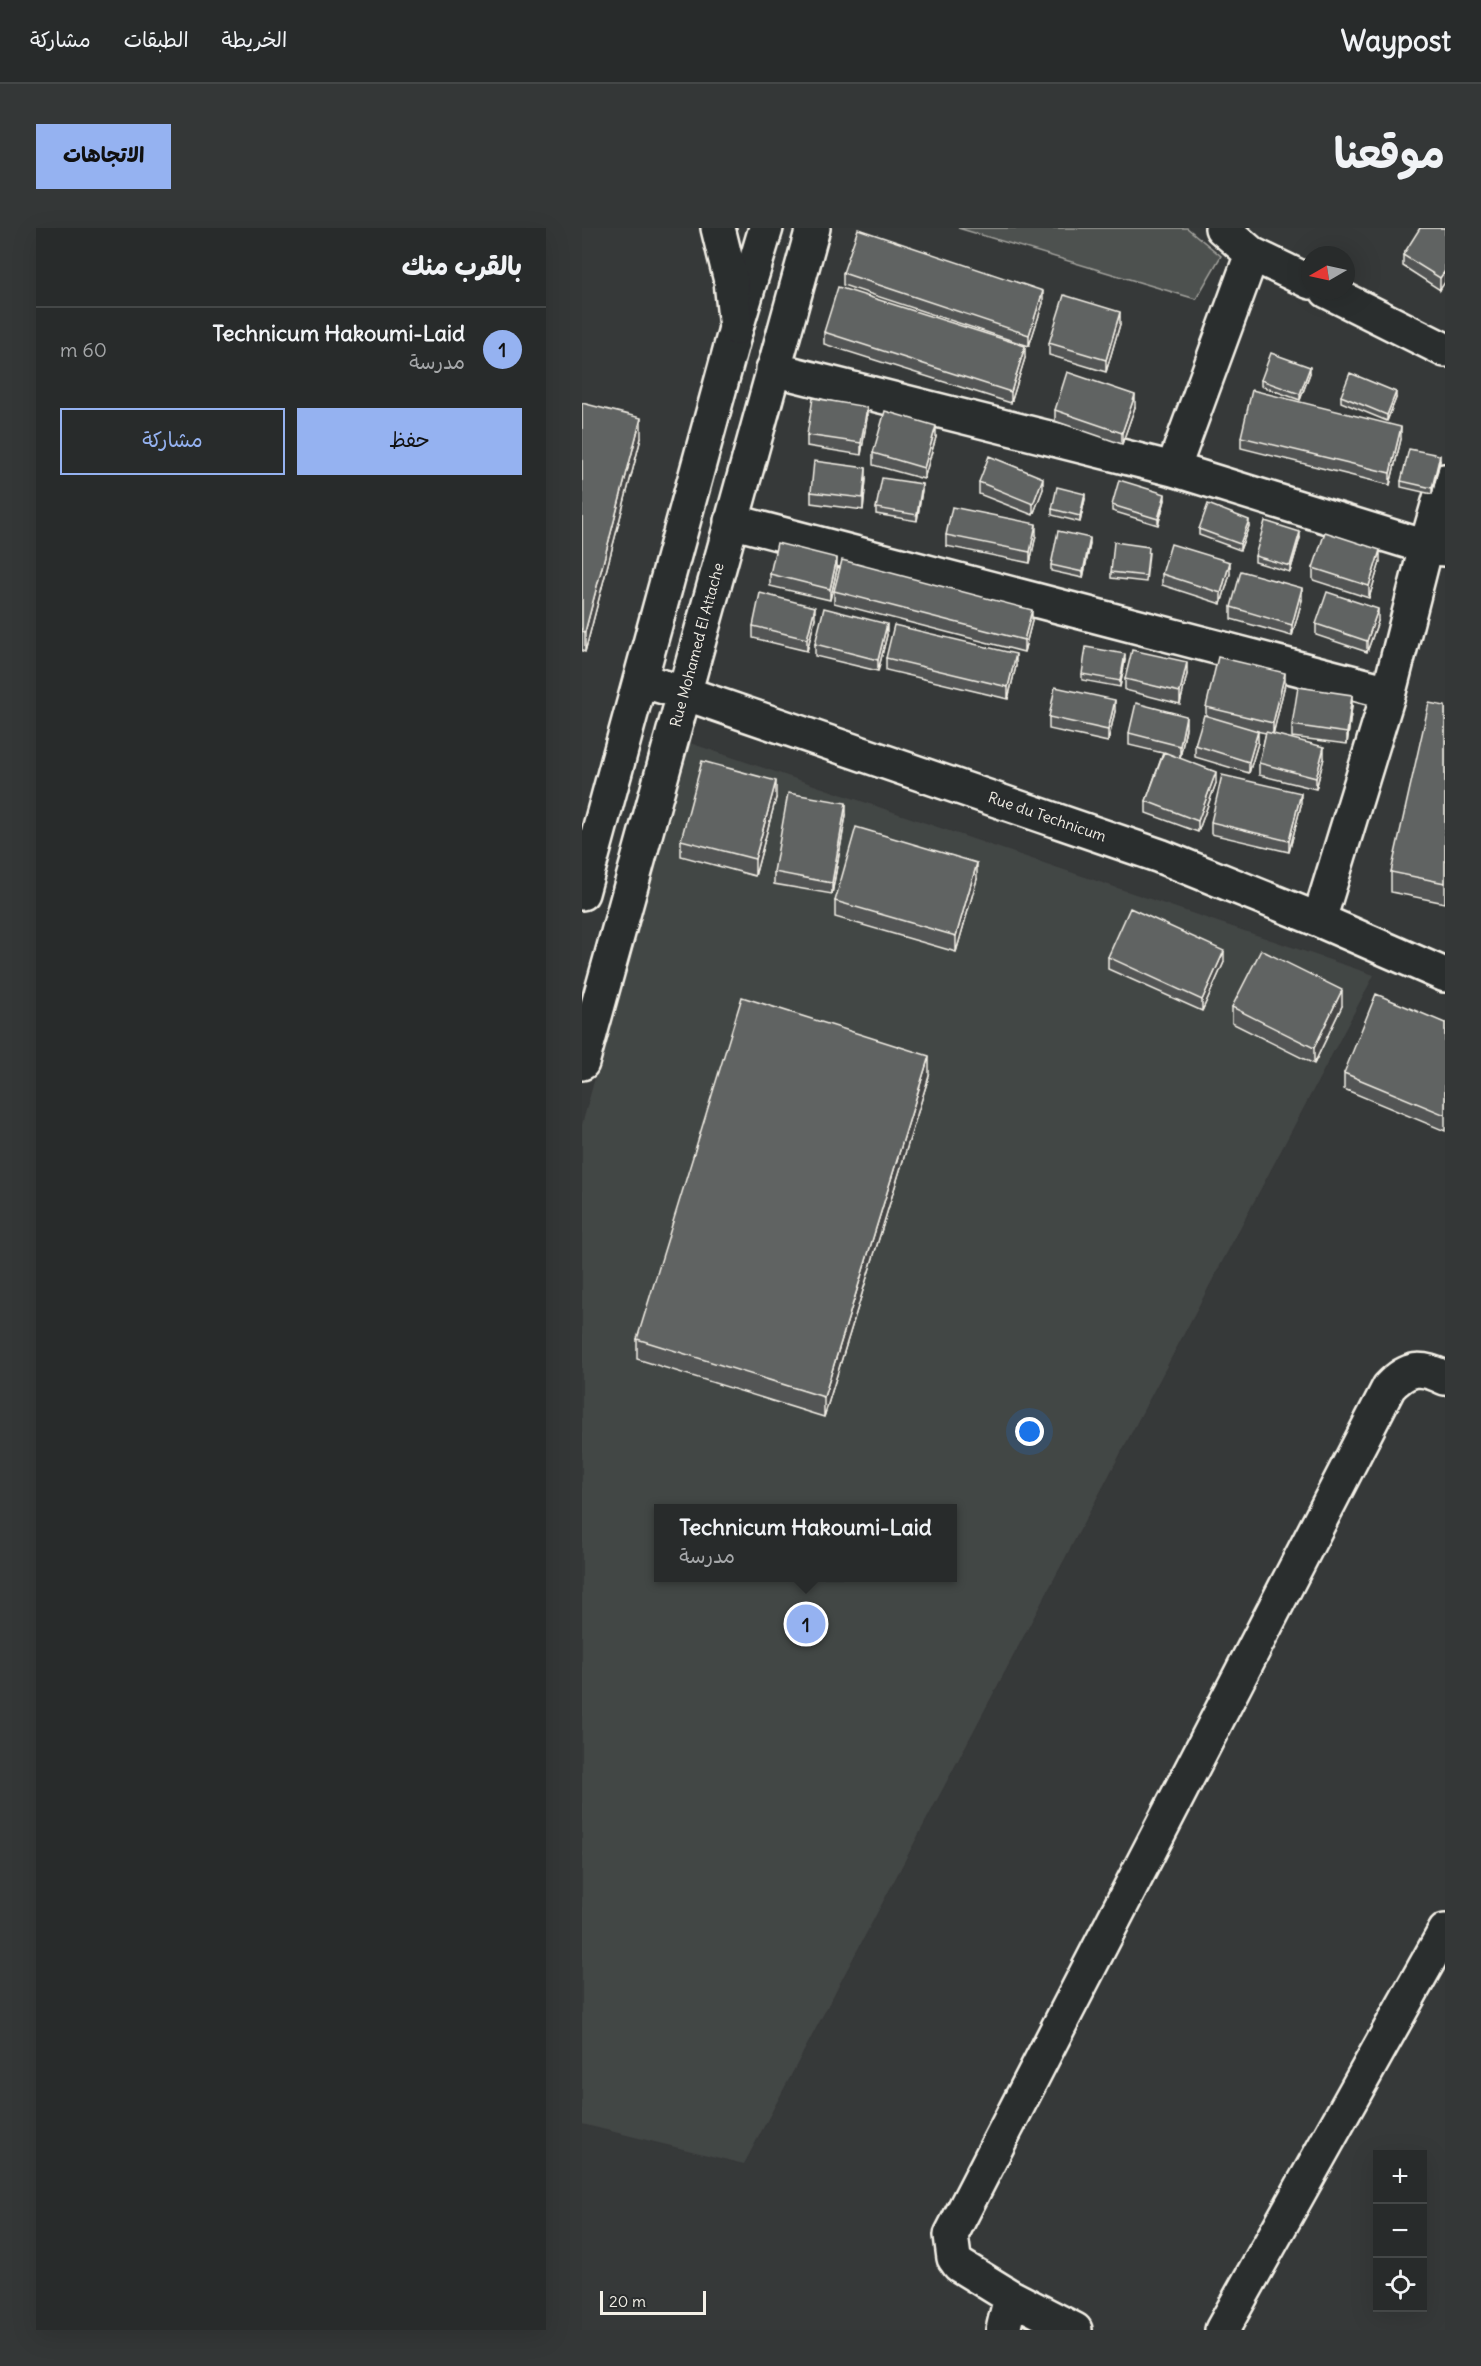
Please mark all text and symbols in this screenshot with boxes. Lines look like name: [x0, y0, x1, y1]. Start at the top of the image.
text: Waypost: [1341, 23, 1451, 59]
text: مشاركة: [30, 26, 91, 53]
text: الطبقات: [124, 26, 189, 53]
text: الخريطة: [222, 26, 287, 53]
button: الاتجاهات: [36, 124, 171, 189]
text: موقعنا: [1334, 127, 1445, 179]
north arrow: [1301, 246, 1355, 300]
text: بالقرب منك: [402, 249, 522, 282]
text: Technicum Hakoumi-Laid: [213, 319, 465, 347]
text: 60 m: [60, 337, 107, 362]
text: 1: [499, 337, 506, 362]
text: مدرسة: [409, 349, 465, 374]
button: مشاركة: [60, 408, 285, 475]
button: حفظ: [297, 408, 522, 475]
street label: Rue Mohamed El Attache: [665, 561, 728, 729]
street label: Rue du Technicum: [986, 787, 1109, 846]
your location: [1015, 1417, 1044, 1446]
popup: [654, 1504, 957, 1582]
text: Technicum Hakoumi-Laid: [679, 1513, 932, 1541]
text: مدرسة: [679, 1543, 735, 1568]
pin: 1: [786, 1602, 826, 1646]
map controls: [1373, 2150, 1427, 2312]
button: +: [1373, 2150, 1427, 2204]
button: −: [1373, 2204, 1427, 2258]
button: locate: [1373, 2258, 1427, 2312]
scale bar: [600, 2288, 706, 2316]
text: 20 m: [609, 2291, 646, 2311]

